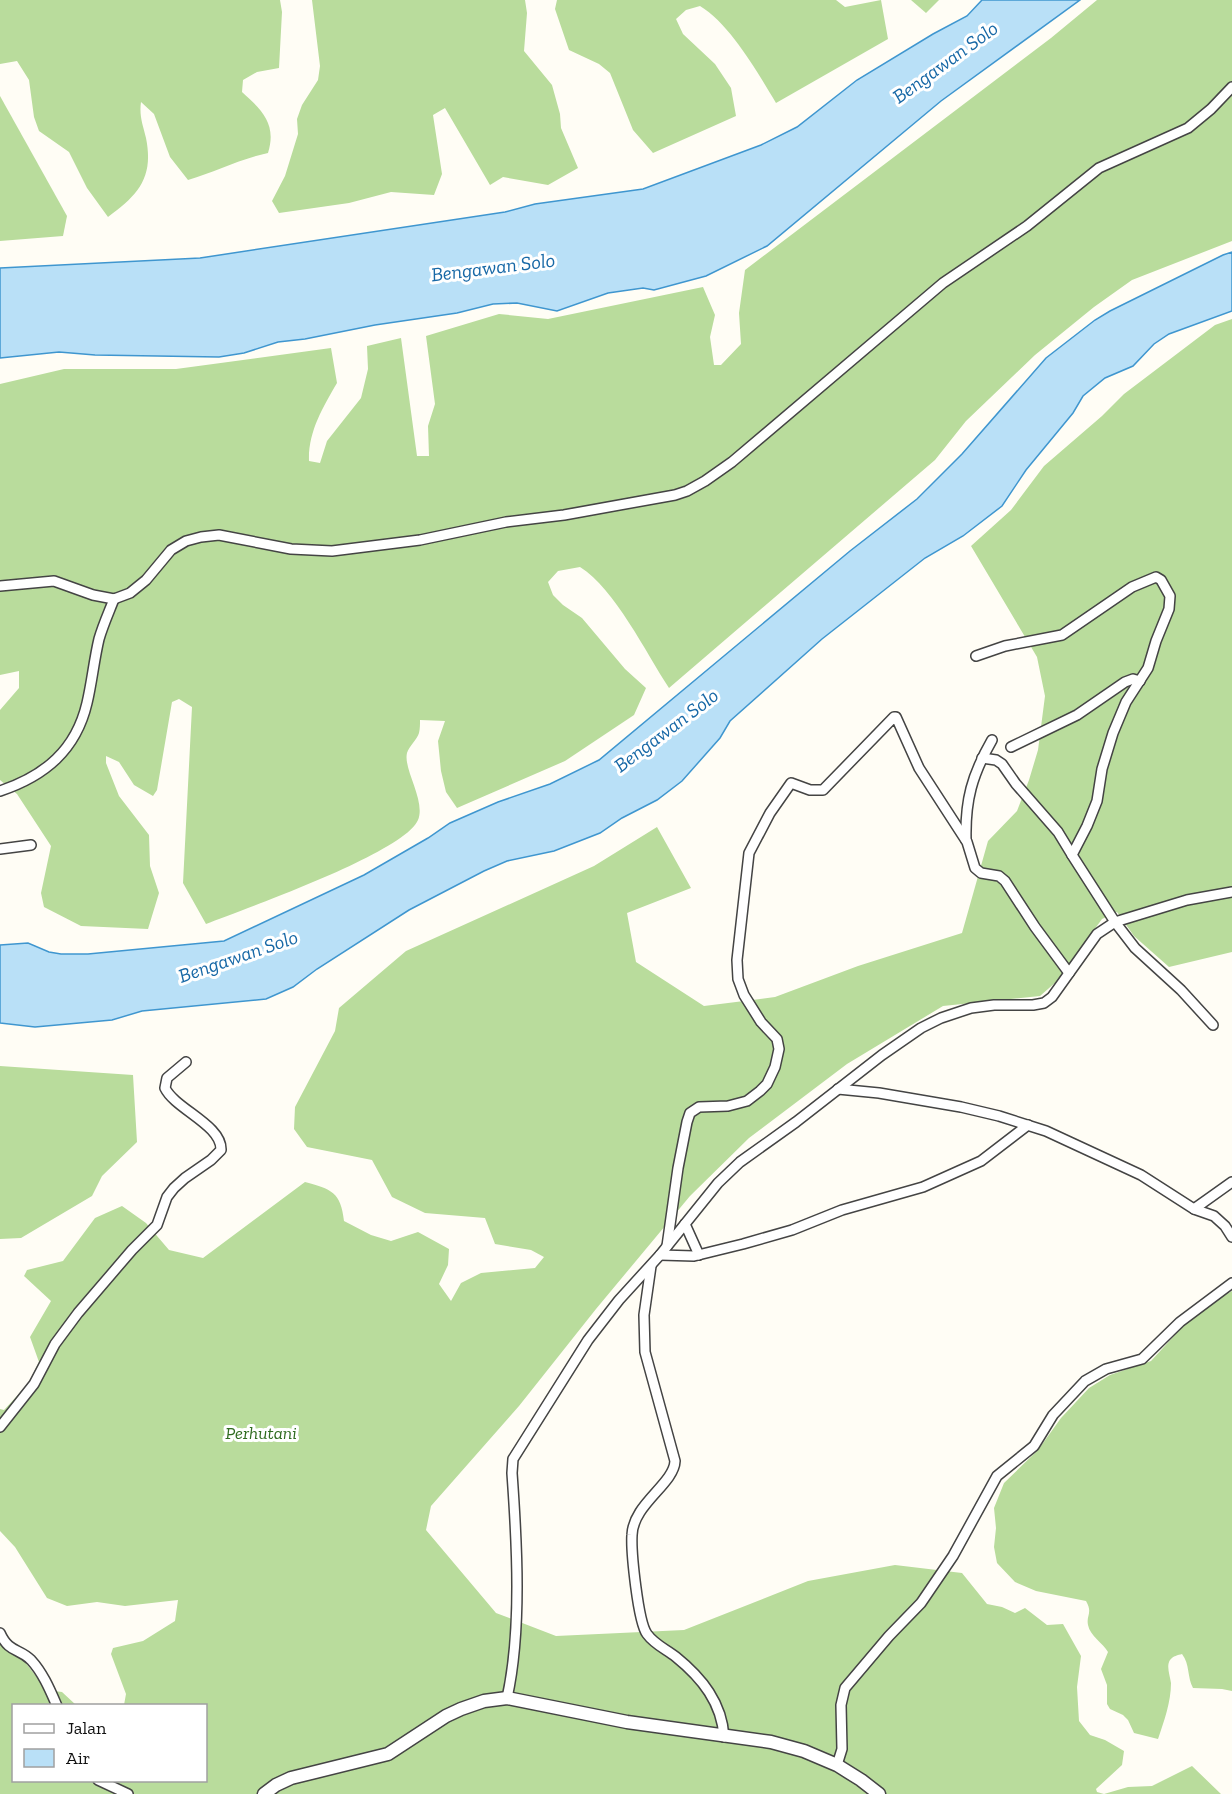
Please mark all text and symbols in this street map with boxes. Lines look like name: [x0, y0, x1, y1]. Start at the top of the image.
water label: Bengawan Solo: [887, 16, 1003, 108]
water label: Bengawan Solo: [430, 247, 556, 287]
water label: Bengawan Solo: [609, 683, 723, 777]
water label: Bengawan Solo: [175, 924, 301, 988]
park label: Perhutani: [225, 1422, 297, 1444]
legend: [12, 1704, 207, 1782]
text: Jalan: [66, 1717, 107, 1739]
text: Air: [66, 1747, 90, 1769]

